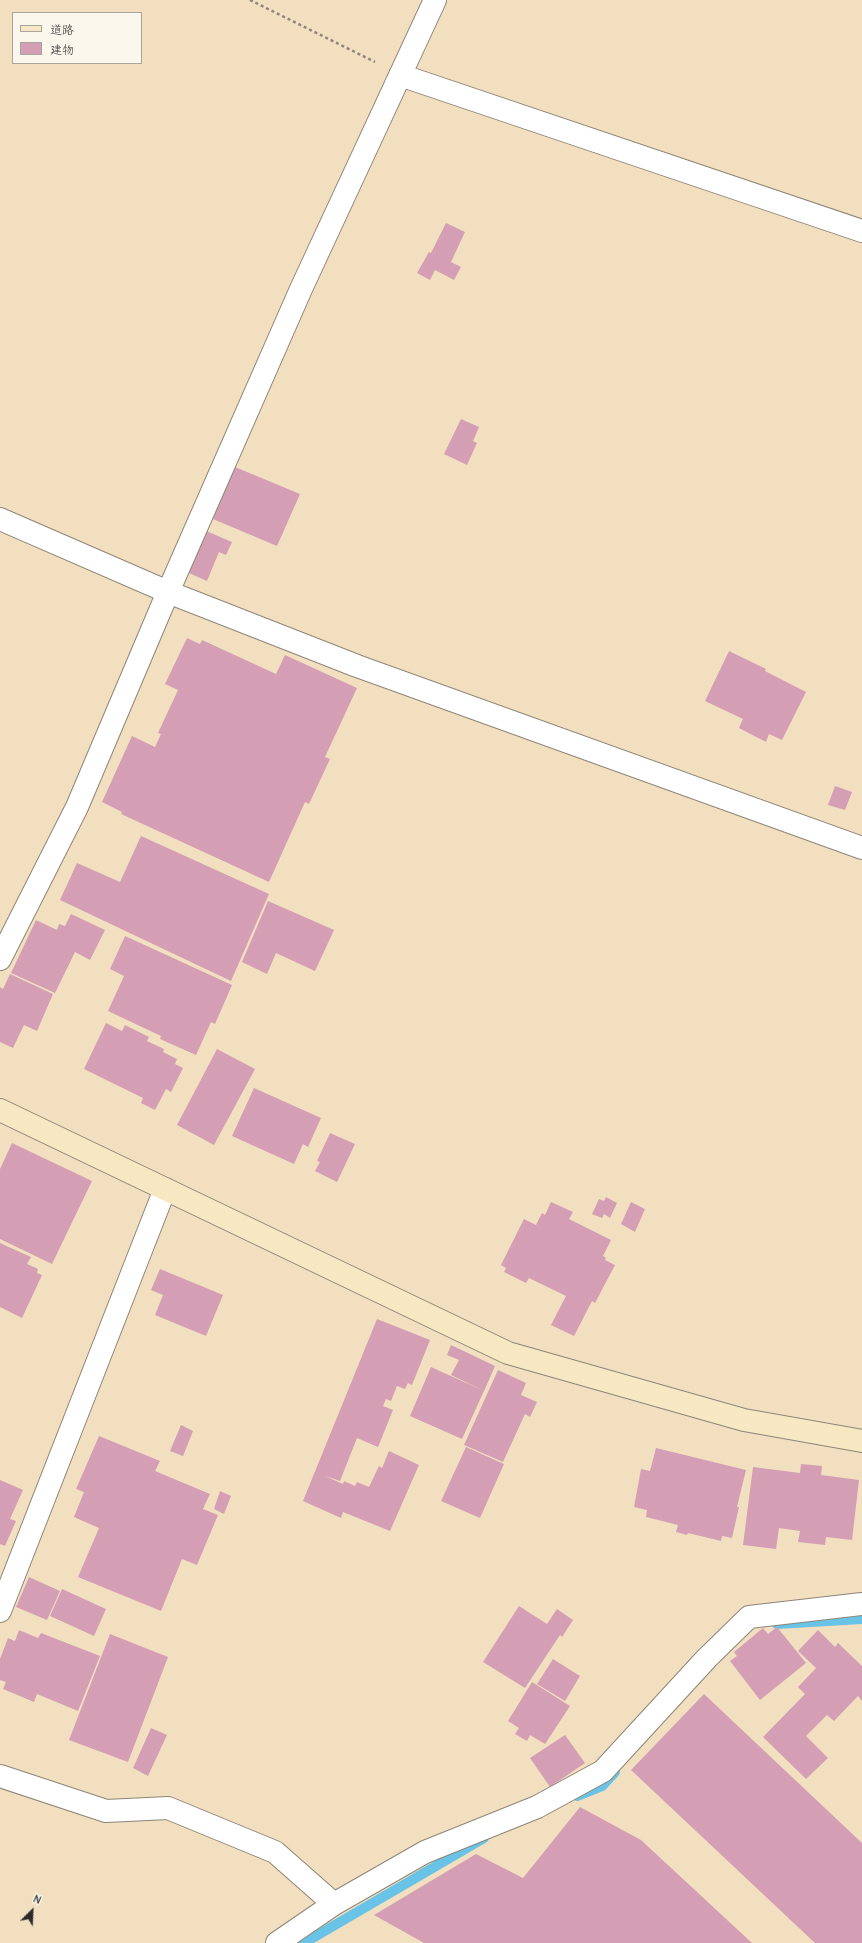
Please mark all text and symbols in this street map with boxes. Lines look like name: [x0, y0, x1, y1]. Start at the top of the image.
legend: [12, 12, 142, 64]
text: 道路: [50, 23, 74, 37]
text: 建物: [50, 43, 74, 57]
north arrow: [12, 1891, 52, 1931]
text: N: [31, 1892, 43, 1907]

